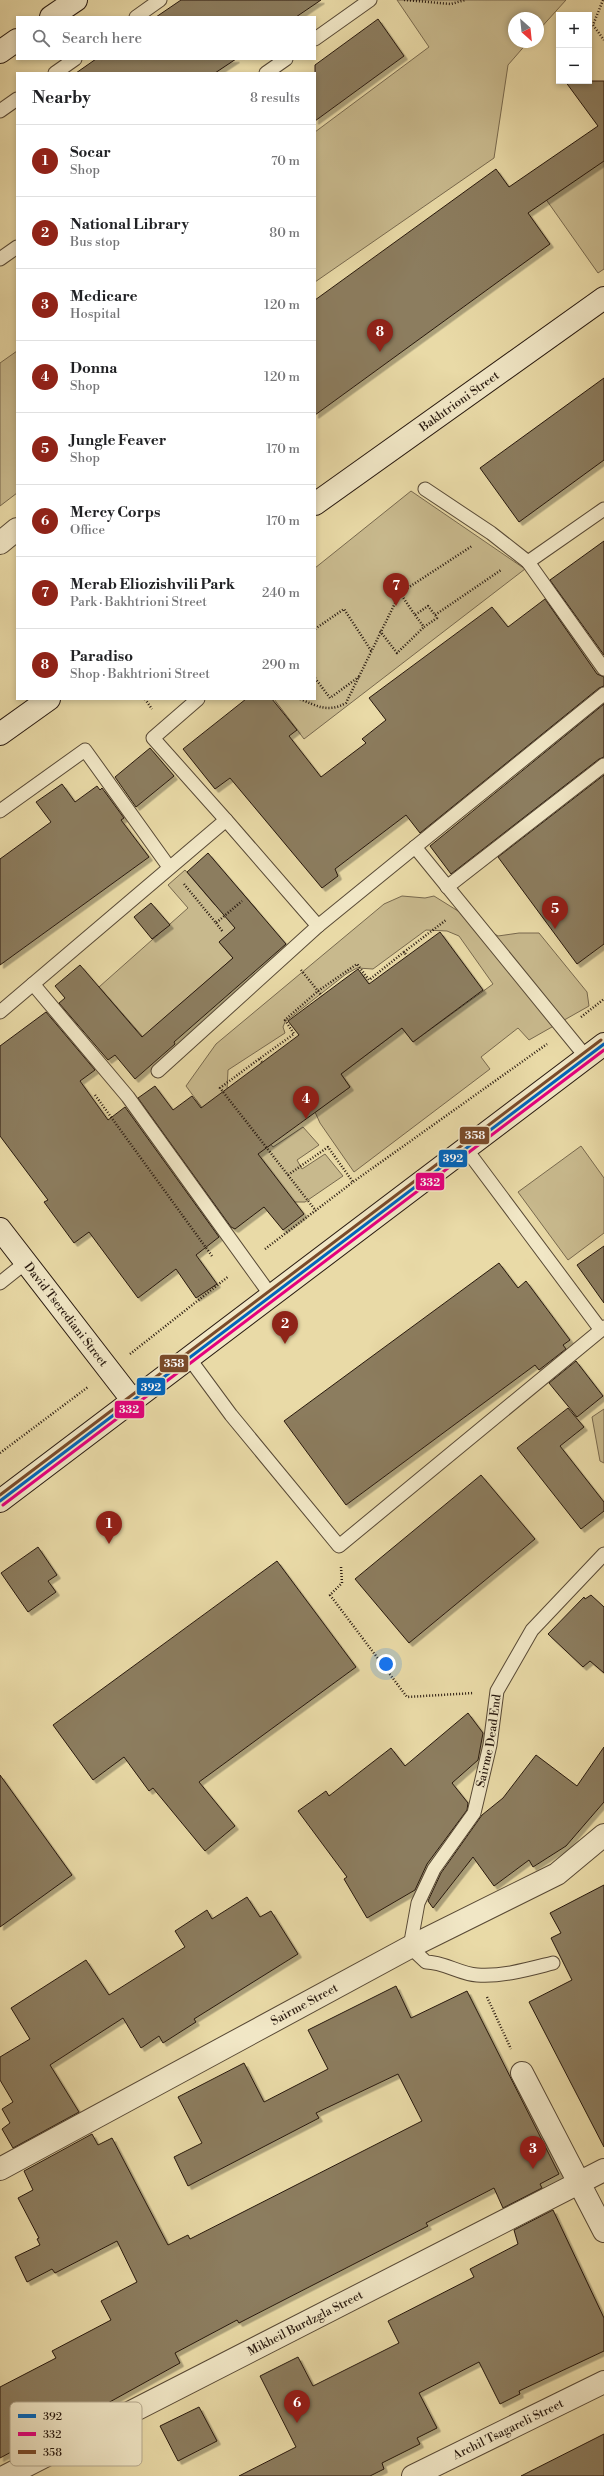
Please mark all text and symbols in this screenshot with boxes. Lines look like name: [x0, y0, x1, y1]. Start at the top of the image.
north arrow: [508, 12, 544, 48]
map controls: [556, 12, 592, 84]
button: +: [556, 12, 592, 48]
search box: [16, 16, 316, 60]
icon: search: [30, 27, 52, 49]
text: Search here: [62, 29, 142, 48]
button: −: [556, 48, 592, 84]
text: Nearby: [32, 87, 91, 109]
text: 8 results: [250, 90, 300, 106]
text: Socar: [70, 143, 111, 162]
text: 1: [42, 153, 48, 169]
text: 70 m: [271, 153, 300, 169]
text: Shop: [70, 162, 100, 178]
text: National Library: [70, 215, 189, 234]
text: 2: [41, 225, 49, 241]
text: 80 m: [269, 225, 300, 241]
text: Bus stop: [70, 234, 120, 250]
text: Medicare: [70, 287, 138, 306]
text: 3: [41, 297, 49, 313]
text: 120 m: [264, 297, 300, 313]
text: Hospital: [70, 306, 120, 322]
pin: 8: [367, 319, 393, 352]
text: Donna: [70, 359, 117, 378]
street label: Bakhtrioni Street: [416, 368, 503, 436]
text: 4: [41, 369, 49, 385]
text: 120 m: [264, 369, 300, 385]
text: Shop: [70, 378, 100, 394]
text: Jungle Feaver: [70, 431, 166, 450]
text: 5: [41, 441, 49, 457]
text: 170 m: [266, 441, 300, 457]
text: Shop: [70, 450, 100, 466]
text: Mercy Corps: [70, 503, 160, 522]
text: 6: [41, 513, 49, 529]
text: 170 m: [266, 513, 300, 529]
text: Office: [70, 522, 105, 538]
pin: 7: [383, 573, 409, 606]
text: Merab Eliozishvili Park: [70, 575, 235, 594]
text: 7: [41, 585, 49, 601]
text: 240 m: [262, 585, 300, 601]
text: Park · Bakhtrioni Street: [70, 594, 207, 610]
text: Paradiso: [70, 647, 133, 666]
text: 8: [41, 657, 49, 673]
text: 290 m: [262, 657, 300, 673]
text: Shop · Bakhtrioni Street: [70, 666, 210, 682]
pin: 5: [542, 896, 568, 929]
pin: 4: [293, 1086, 319, 1119]
line badge: 358: [459, 1126, 490, 1145]
text: 358: [465, 1129, 485, 1143]
line badge: 392: [438, 1149, 468, 1168]
text: 392: [443, 1152, 463, 1166]
line badge: 332: [415, 1172, 445, 1191]
text: 332: [420, 1176, 440, 1190]
street label: David Tserediani Street: [21, 1260, 111, 1371]
pin: 2: [272, 1311, 298, 1344]
line badge: 358: [159, 1354, 189, 1373]
text: 358: [164, 1357, 184, 1371]
line badge: 392: [136, 1377, 166, 1396]
text: 392: [141, 1381, 161, 1395]
line badge: 332: [114, 1400, 145, 1419]
text: 332: [119, 1403, 139, 1417]
pin: 1: [96, 1511, 122, 1544]
your location: [376, 1654, 396, 1674]
street label: Sairme Dead End: [473, 1693, 505, 1789]
street label: Sairme Street: [268, 1980, 341, 2029]
pin: 3: [520, 2136, 546, 2169]
street label: Mikheil Burdzgla Street: [245, 2287, 366, 2359]
pin: 6: [284, 2390, 310, 2423]
street label: Archil Tsagareli Street: [450, 2396, 567, 2464]
legend: [10, 2402, 142, 2466]
text: 392: [43, 2410, 62, 2424]
text: 332: [43, 2428, 61, 2442]
text: 358: [43, 2446, 62, 2460]

